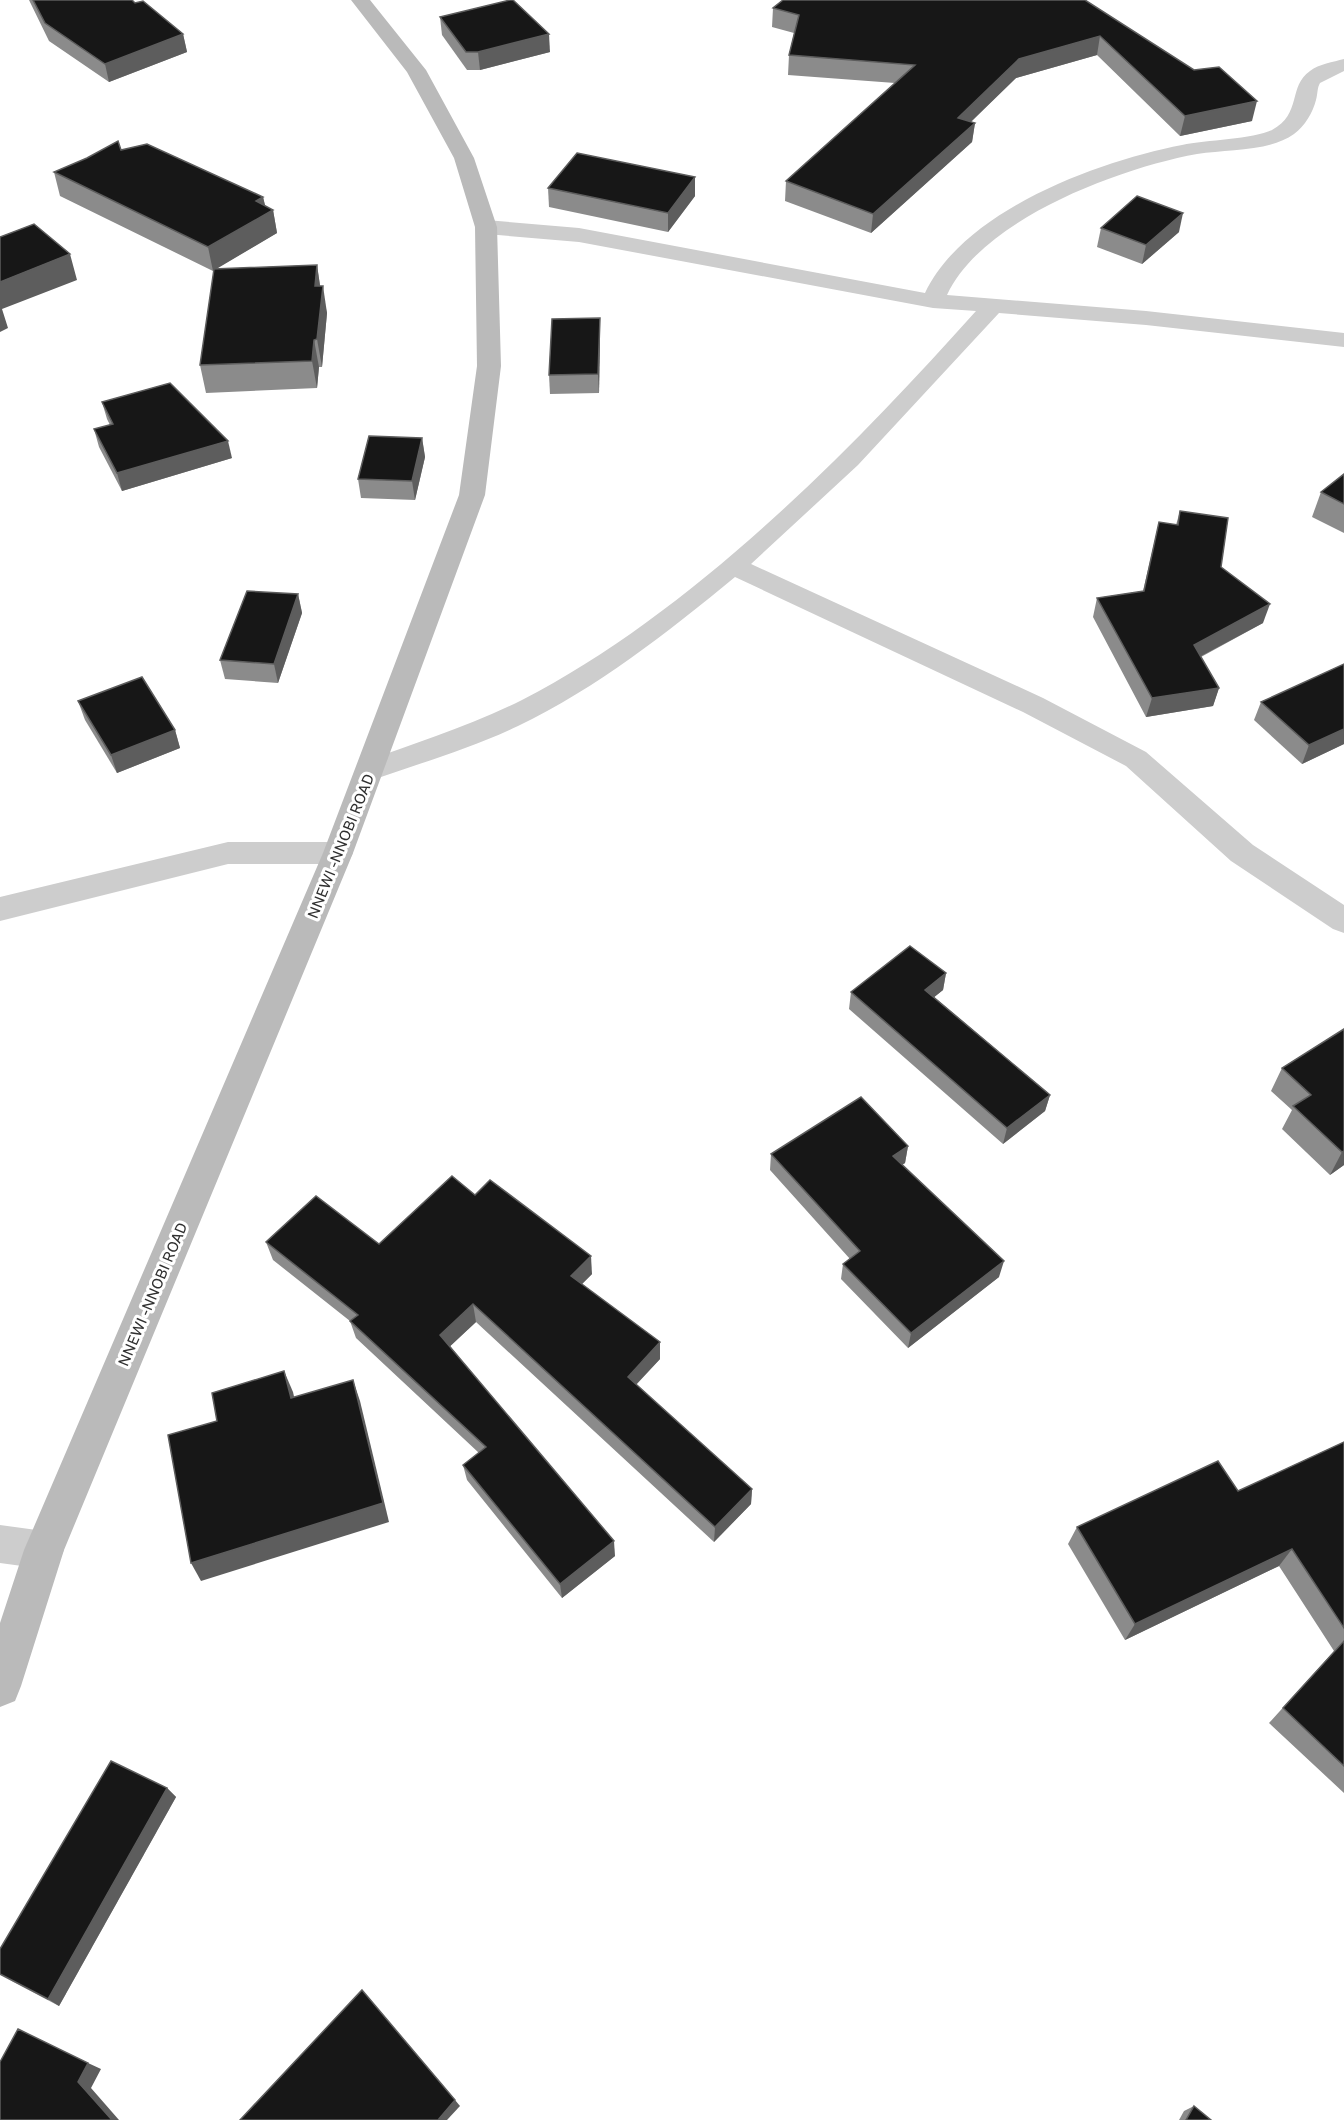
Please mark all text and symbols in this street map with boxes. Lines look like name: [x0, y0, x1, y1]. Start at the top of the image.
street label: NNEWI -NNOBI ROAD: [303, 771, 377, 921]
street label: NNEWI -NNOBI ROAD: [114, 1219, 190, 1369]

